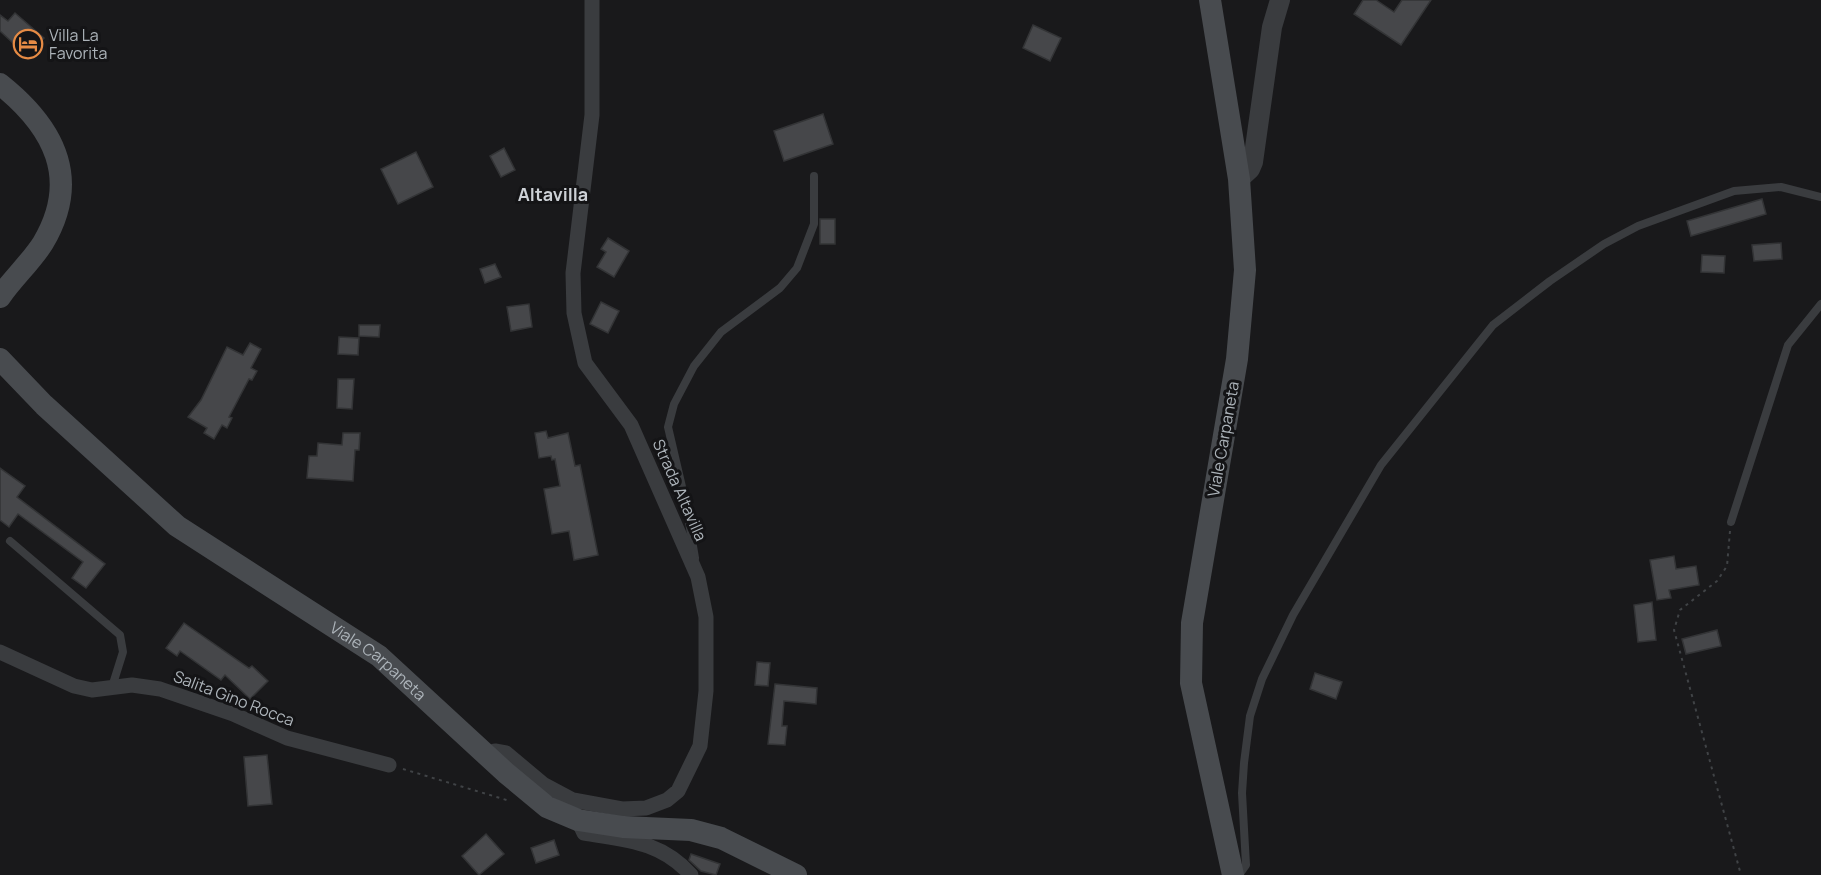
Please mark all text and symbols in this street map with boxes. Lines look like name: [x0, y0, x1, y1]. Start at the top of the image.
place label: Villa La Favorita: [49, 24, 107, 64]
hotel icon: Villa La Favorita: [12, 28, 44, 60]
district label: Altavilla: [518, 182, 588, 206]
street label: Viale Carpaneta: [1202, 380, 1244, 498]
street label: Strada Altavilla: [648, 436, 712, 544]
street label: Viale Carpaneta: [326, 616, 431, 705]
street label: Salita Gino Rocca: [170, 665, 298, 731]

